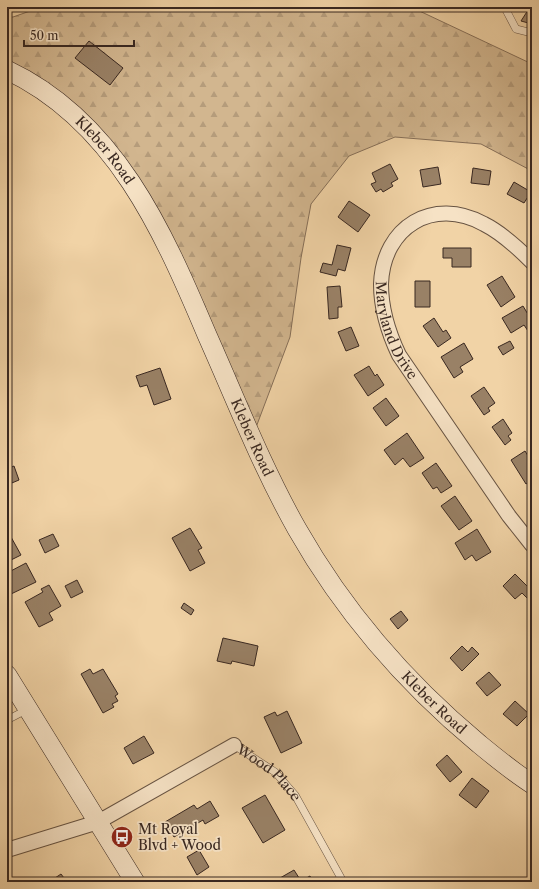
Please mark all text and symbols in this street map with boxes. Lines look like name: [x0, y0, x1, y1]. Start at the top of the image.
scale bar: [24, 22, 134, 48]
text: 50 m: [30, 28, 59, 43]
street label: Kleber Road: [72, 112, 139, 188]
street label: Maryland Drive: [372, 281, 422, 383]
street label: Kleber Road: [227, 396, 277, 480]
street label: Kleber Road: [398, 667, 470, 738]
street label: Wood Place: [233, 740, 305, 804]
place label: Mt Royal Blvd + Wood: [138, 820, 222, 854]
bus stop icon: Mt Royal Blvd + Wood: [109, 824, 135, 850]

